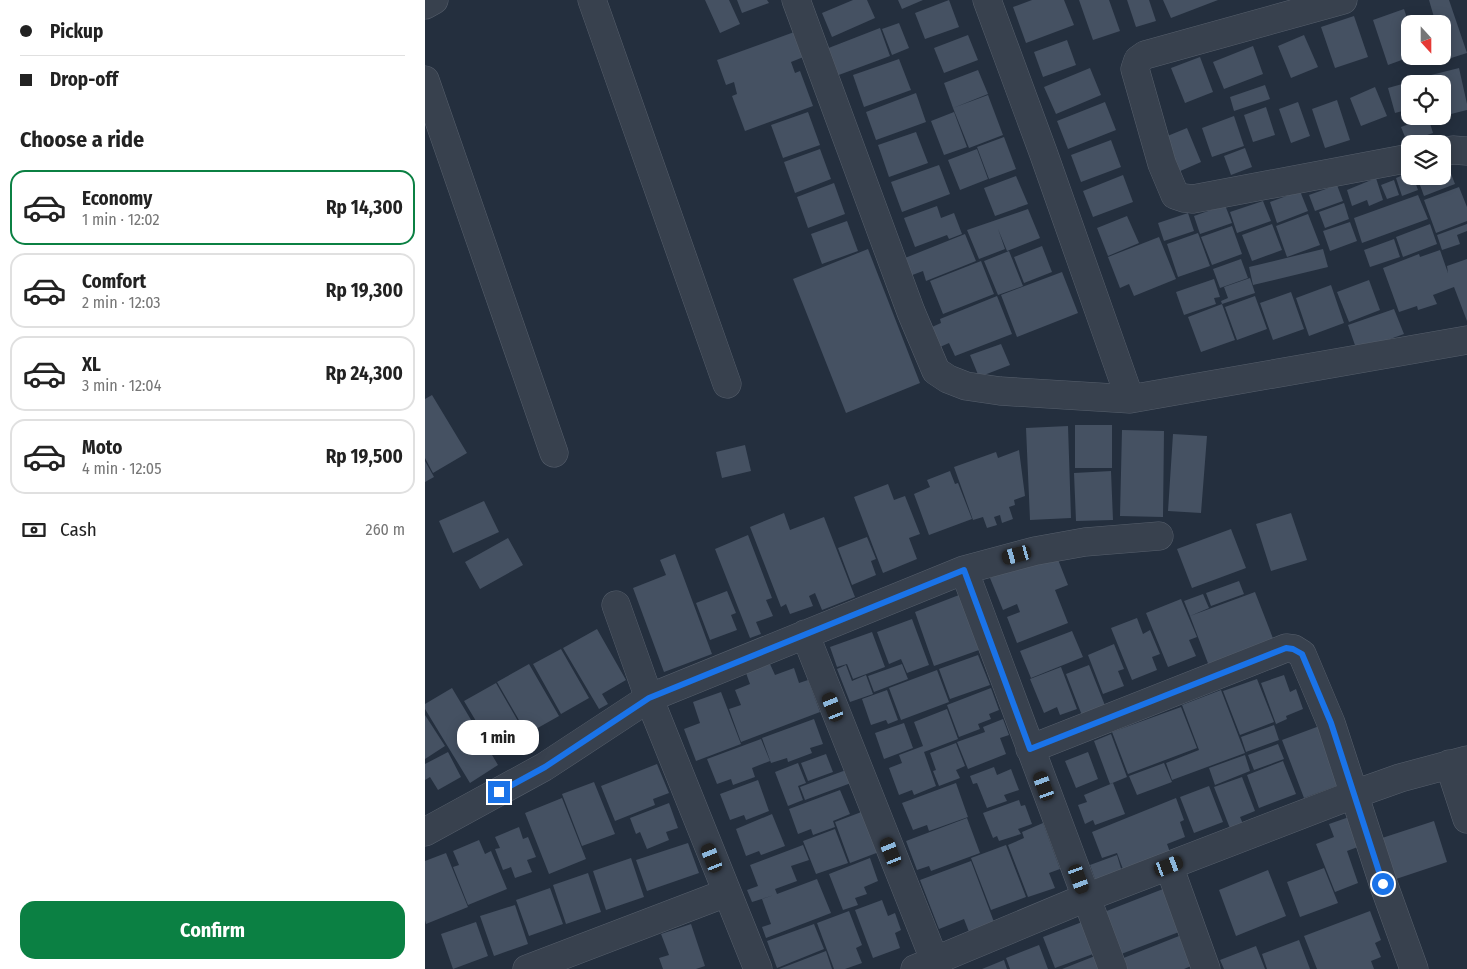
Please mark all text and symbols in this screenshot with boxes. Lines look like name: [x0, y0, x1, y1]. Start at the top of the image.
north arrow: [1401, 15, 1451, 65]
map controls: [1401, 15, 1451, 185]
text: Pickup: [50, 20, 103, 43]
text: Drop-off: [50, 68, 118, 91]
button: locate: [1401, 75, 1451, 125]
text: Choose a ride: [20, 126, 144, 153]
button: layers: [1401, 135, 1451, 185]
icon: car: [22, 185, 67, 230]
text: Economy: [82, 187, 152, 210]
text: Rp 14,300: [326, 196, 403, 219]
text: 1 min · 12:02: [82, 210, 160, 229]
icon: car: [22, 268, 67, 313]
text: Comfort: [82, 270, 146, 293]
text: Rp 19,300: [326, 279, 403, 302]
text: 2 min · 12:03: [82, 293, 161, 312]
icon: car: [22, 351, 67, 396]
text: XL: [82, 353, 101, 376]
text: Rp 24,300: [326, 362, 403, 385]
text: 3 min · 12:04: [82, 376, 161, 395]
icon: car: [22, 434, 67, 479]
text: Moto: [82, 436, 122, 459]
text: Rp 19,500: [326, 445, 403, 468]
text: 4 min · 12:05: [82, 459, 162, 478]
icon: cash: [20, 516, 48, 544]
text: Cash: [60, 518, 97, 541]
text: 260 m: [366, 520, 405, 539]
car: [1000, 544, 1033, 566]
car: [820, 690, 845, 724]
callout: 1 min: [458, 720, 540, 754]
text: 1 min: [481, 728, 515, 747]
car: [1031, 769, 1056, 803]
route end: [488, 781, 510, 803]
car: [878, 835, 903, 869]
car: [699, 841, 724, 875]
car: [1152, 854, 1185, 878]
car: [1066, 862, 1091, 896]
route start: [1372, 873, 1394, 895]
button: Confirm: [20, 901, 405, 959]

